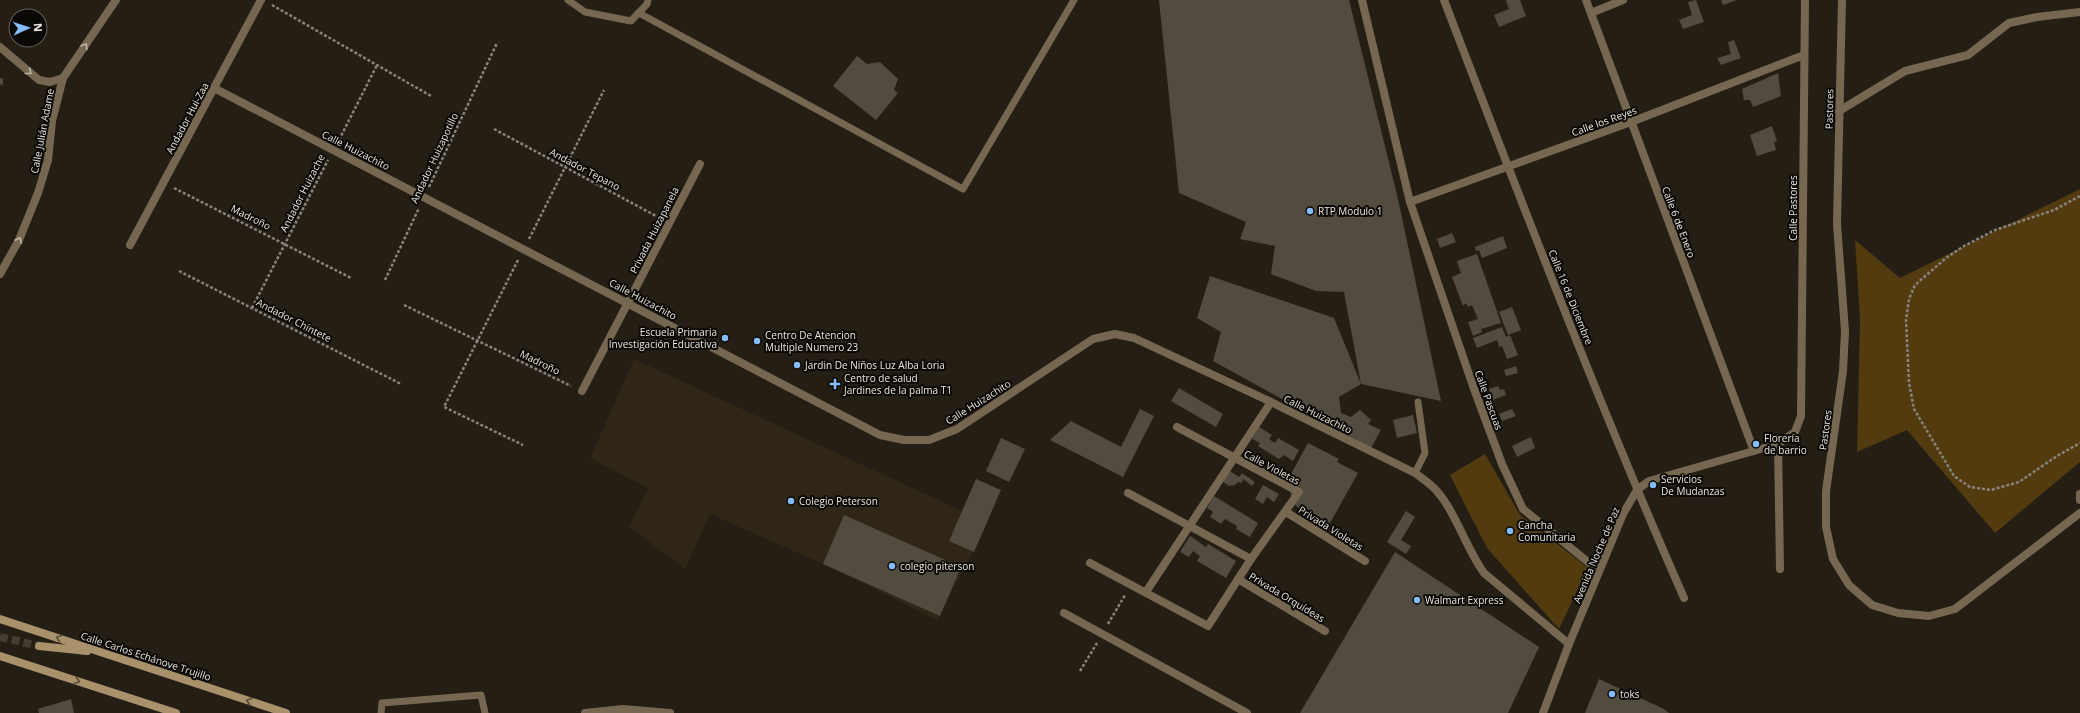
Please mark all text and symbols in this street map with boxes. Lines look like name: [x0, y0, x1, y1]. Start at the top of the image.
north arrow: [8, 8, 48, 48]
text: N: [31, 23, 46, 32]
one-way arrow: [80, 43, 87, 50]
one-way arrow: [24, 67, 31, 74]
street label: Andador Hui-Zaa: [162, 80, 212, 156]
street label: Calle Julián Adame: [27, 87, 57, 175]
street label: Pastores: [1822, 88, 1836, 129]
street label: Calle los Reyes: [1570, 103, 1639, 139]
street label: Andador Huizapotillo: [407, 110, 461, 206]
street label: Calle Huizachito: [320, 127, 392, 173]
street label: Andador Tepano: [547, 145, 623, 193]
street label: Andador Huizache: [276, 151, 328, 234]
street label: Calle Pastores: [1786, 175, 1800, 241]
street label: Privada Huizapanela: [626, 184, 682, 276]
street label: Calle 6 de Enero: [1659, 184, 1699, 260]
street label: Madroño: [229, 201, 273, 233]
place label: RTP Modulo 1: [1318, 204, 1382, 218]
marker: RTP Modulo 1: [1305, 206, 1315, 216]
one-way arrow: [14, 236, 22, 244]
street label: Calle 16 de Diciembre: [1546, 247, 1597, 347]
street label: Calle Huizachito: [607, 275, 679, 323]
street label: Andador Chintete: [254, 295, 334, 345]
place label: Escuela Primaria Investigación Educativa: [609, 325, 717, 351]
place label: Centro De Atencion Multiple Numero 23: [765, 328, 859, 354]
marker: Escuela Primaria Investigación Educativa: [720, 333, 730, 343]
marker: Centro De Atencion Multiple Numero 23: [752, 336, 762, 346]
street label: Madroño: [518, 346, 562, 378]
place label: Jardin De Niños Luz Alba Loria: [804, 358, 945, 372]
marker: Jardin De Niños Luz Alba Loria: [792, 360, 802, 370]
street label: Calle Pascuas: [1472, 368, 1506, 432]
place label: Centro de salud Jardines de la palma T1: [843, 371, 952, 397]
street label: Calle Huizachito: [943, 376, 1013, 428]
marker: Centro de salud Jardines de la palma T1: [829, 378, 841, 390]
street label: Calle Huizachito: [1281, 391, 1355, 437]
street label: Pastores: [1815, 409, 1835, 451]
place label: Florería de barrio: [1764, 431, 1807, 457]
marker: Florería de barrio: [1751, 439, 1761, 449]
street label: Calle Violetas: [1241, 446, 1303, 488]
place label: Servicios De Mudanzas: [1661, 472, 1725, 498]
marker: Servicios De Mudanzas: [1648, 480, 1658, 490]
place label: Colegio Peterson: [799, 494, 878, 508]
marker: Colegio Peterson: [786, 496, 796, 506]
street label: Privada Violetas: [1296, 502, 1366, 554]
street label: Avenida Noche de Paz: [1569, 505, 1623, 605]
place label: Cancha Comunitaria: [1518, 518, 1576, 544]
marker: Cancha Comunitaria: [1505, 526, 1515, 536]
place label: colegio piterson: [900, 559, 974, 573]
marker: colegio piterson: [887, 561, 897, 571]
street label: Privada Orquídeas: [1246, 569, 1328, 625]
place label: Walmart Express: [1425, 593, 1504, 607]
marker: Walmart Express: [1412, 595, 1422, 605]
street label: Calle Carlos Echánove Trujillo: [79, 628, 213, 684]
one-way arrow: [55, 634, 62, 643]
one-way arrow: [73, 676, 80, 685]
place label: toks: [1620, 687, 1640, 701]
marker: toks: [1607, 689, 1617, 699]
one-way arrow: [245, 697, 252, 706]

